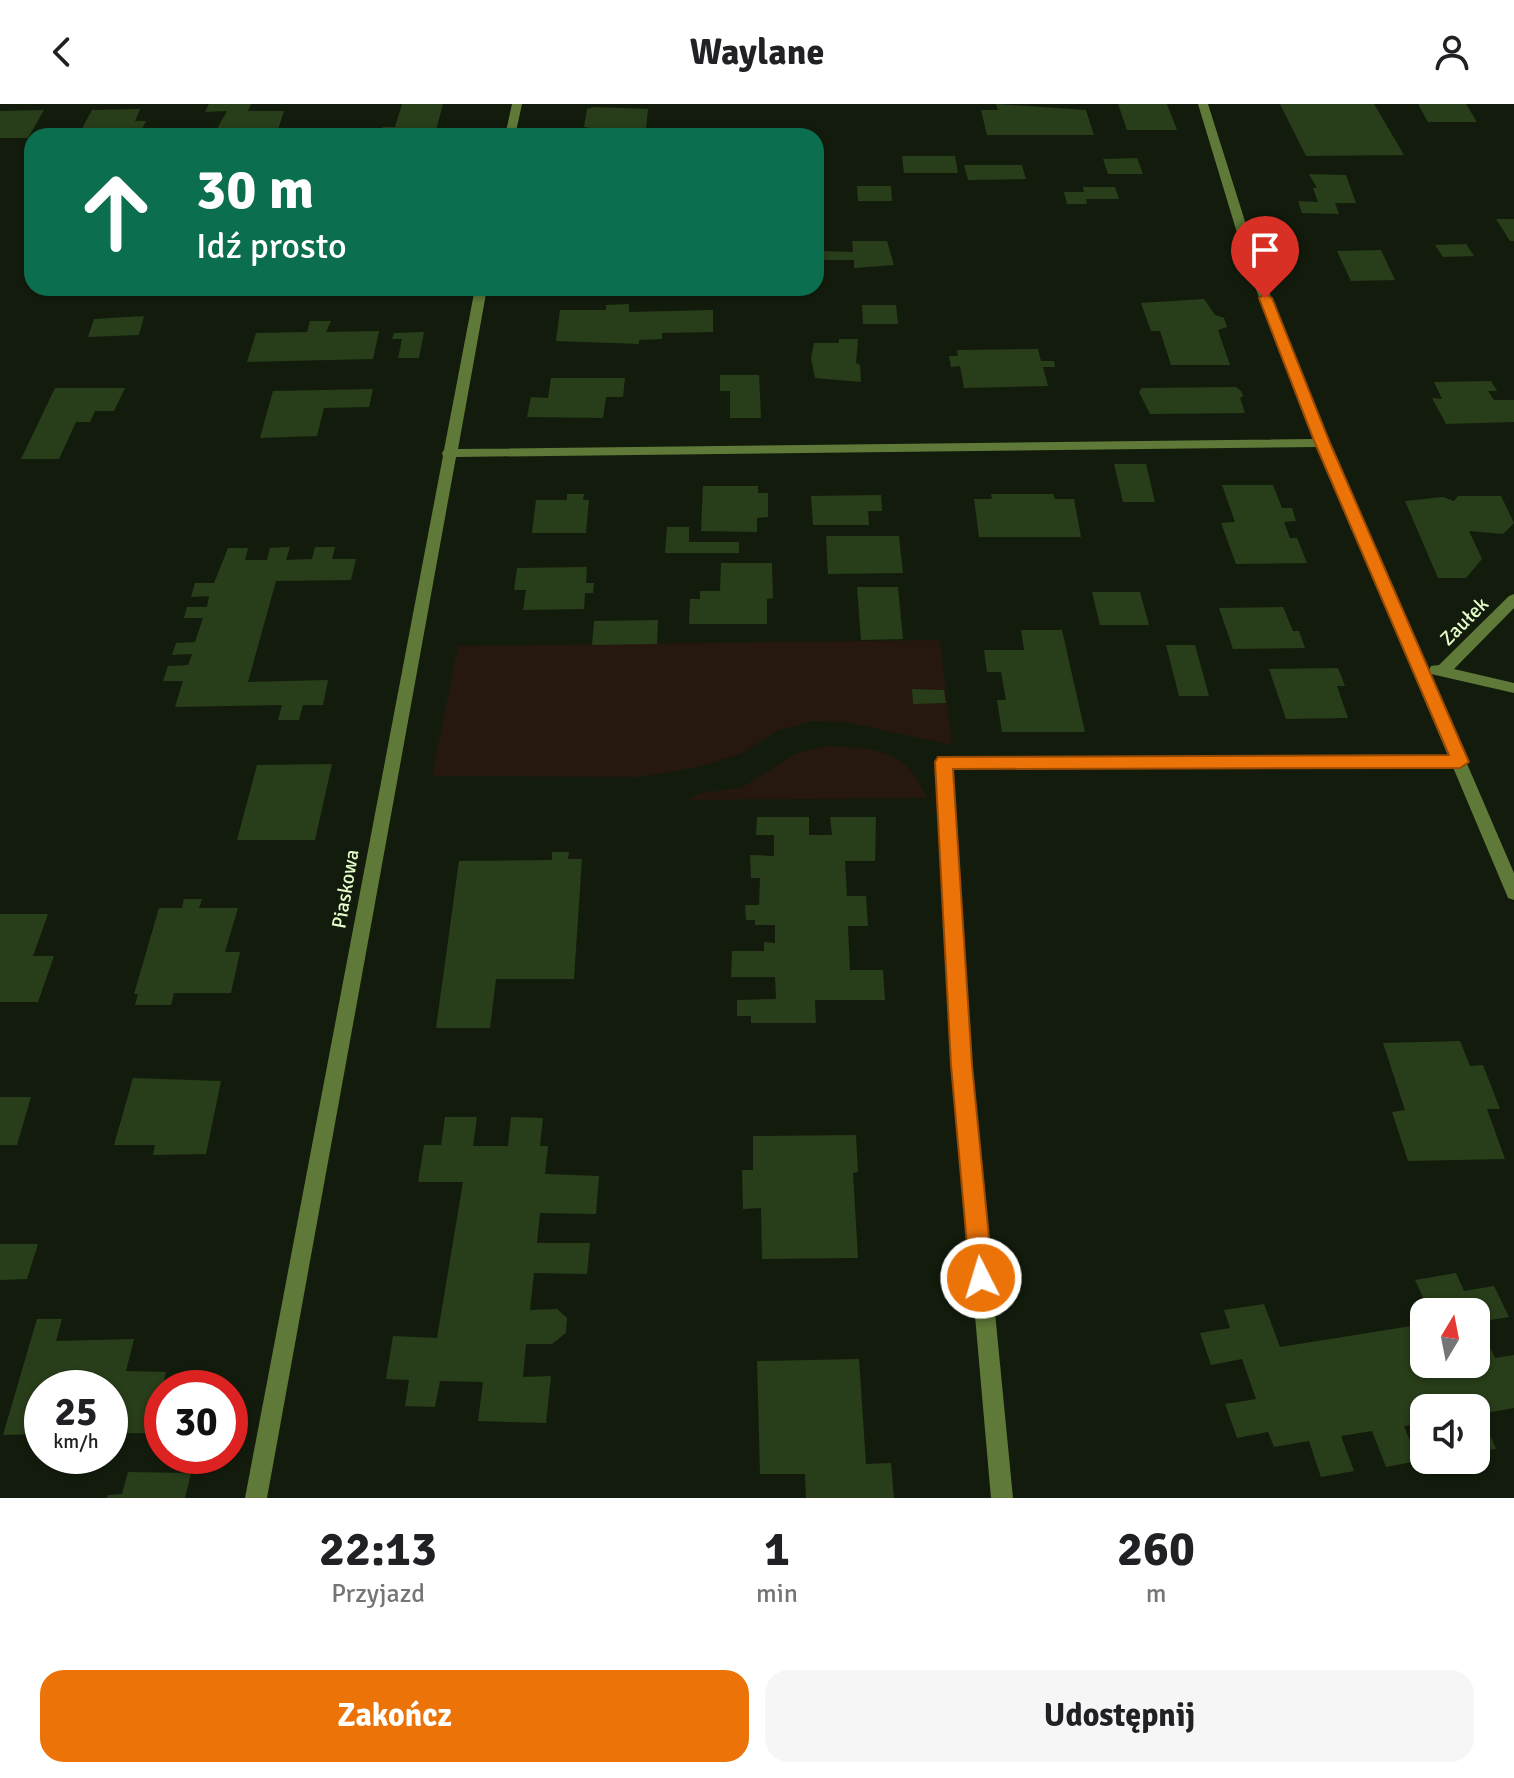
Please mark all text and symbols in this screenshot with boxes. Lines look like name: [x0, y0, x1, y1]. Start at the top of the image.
icon: back: [40, 30, 84, 74]
text: Waylane: [690, 30, 824, 75]
icon: person: [1430, 30, 1474, 74]
text: 30 m: [196, 155, 314, 224]
icon: ahead: [64, 160, 168, 264]
pin: [1231, 216, 1299, 298]
text: Idź prosto: [196, 224, 347, 269]
icon: arrive: [1243, 228, 1287, 272]
street label: Zaułek: [1435, 592, 1494, 651]
street label: Piaskowa: [326, 848, 365, 931]
position arrow: [939, 1236, 1023, 1320]
north arrow: [1410, 1298, 1490, 1378]
map controls: [1410, 1298, 1490, 1474]
speed limit sign: 30: [144, 1370, 248, 1474]
text: 25: [54, 1387, 98, 1437]
button: sound: [1410, 1394, 1490, 1474]
text: km/h: [53, 1429, 99, 1454]
text: 22:13: [319, 1520, 437, 1579]
text: 1: [764, 1520, 790, 1579]
text: 260: [1117, 1520, 1195, 1579]
text: Przyjazd: [331, 1578, 425, 1610]
text: min: [756, 1578, 798, 1610]
text: m: [1146, 1578, 1166, 1610]
button: Zakończ: [40, 1670, 749, 1762]
button: Udostępnij: [765, 1670, 1474, 1762]

